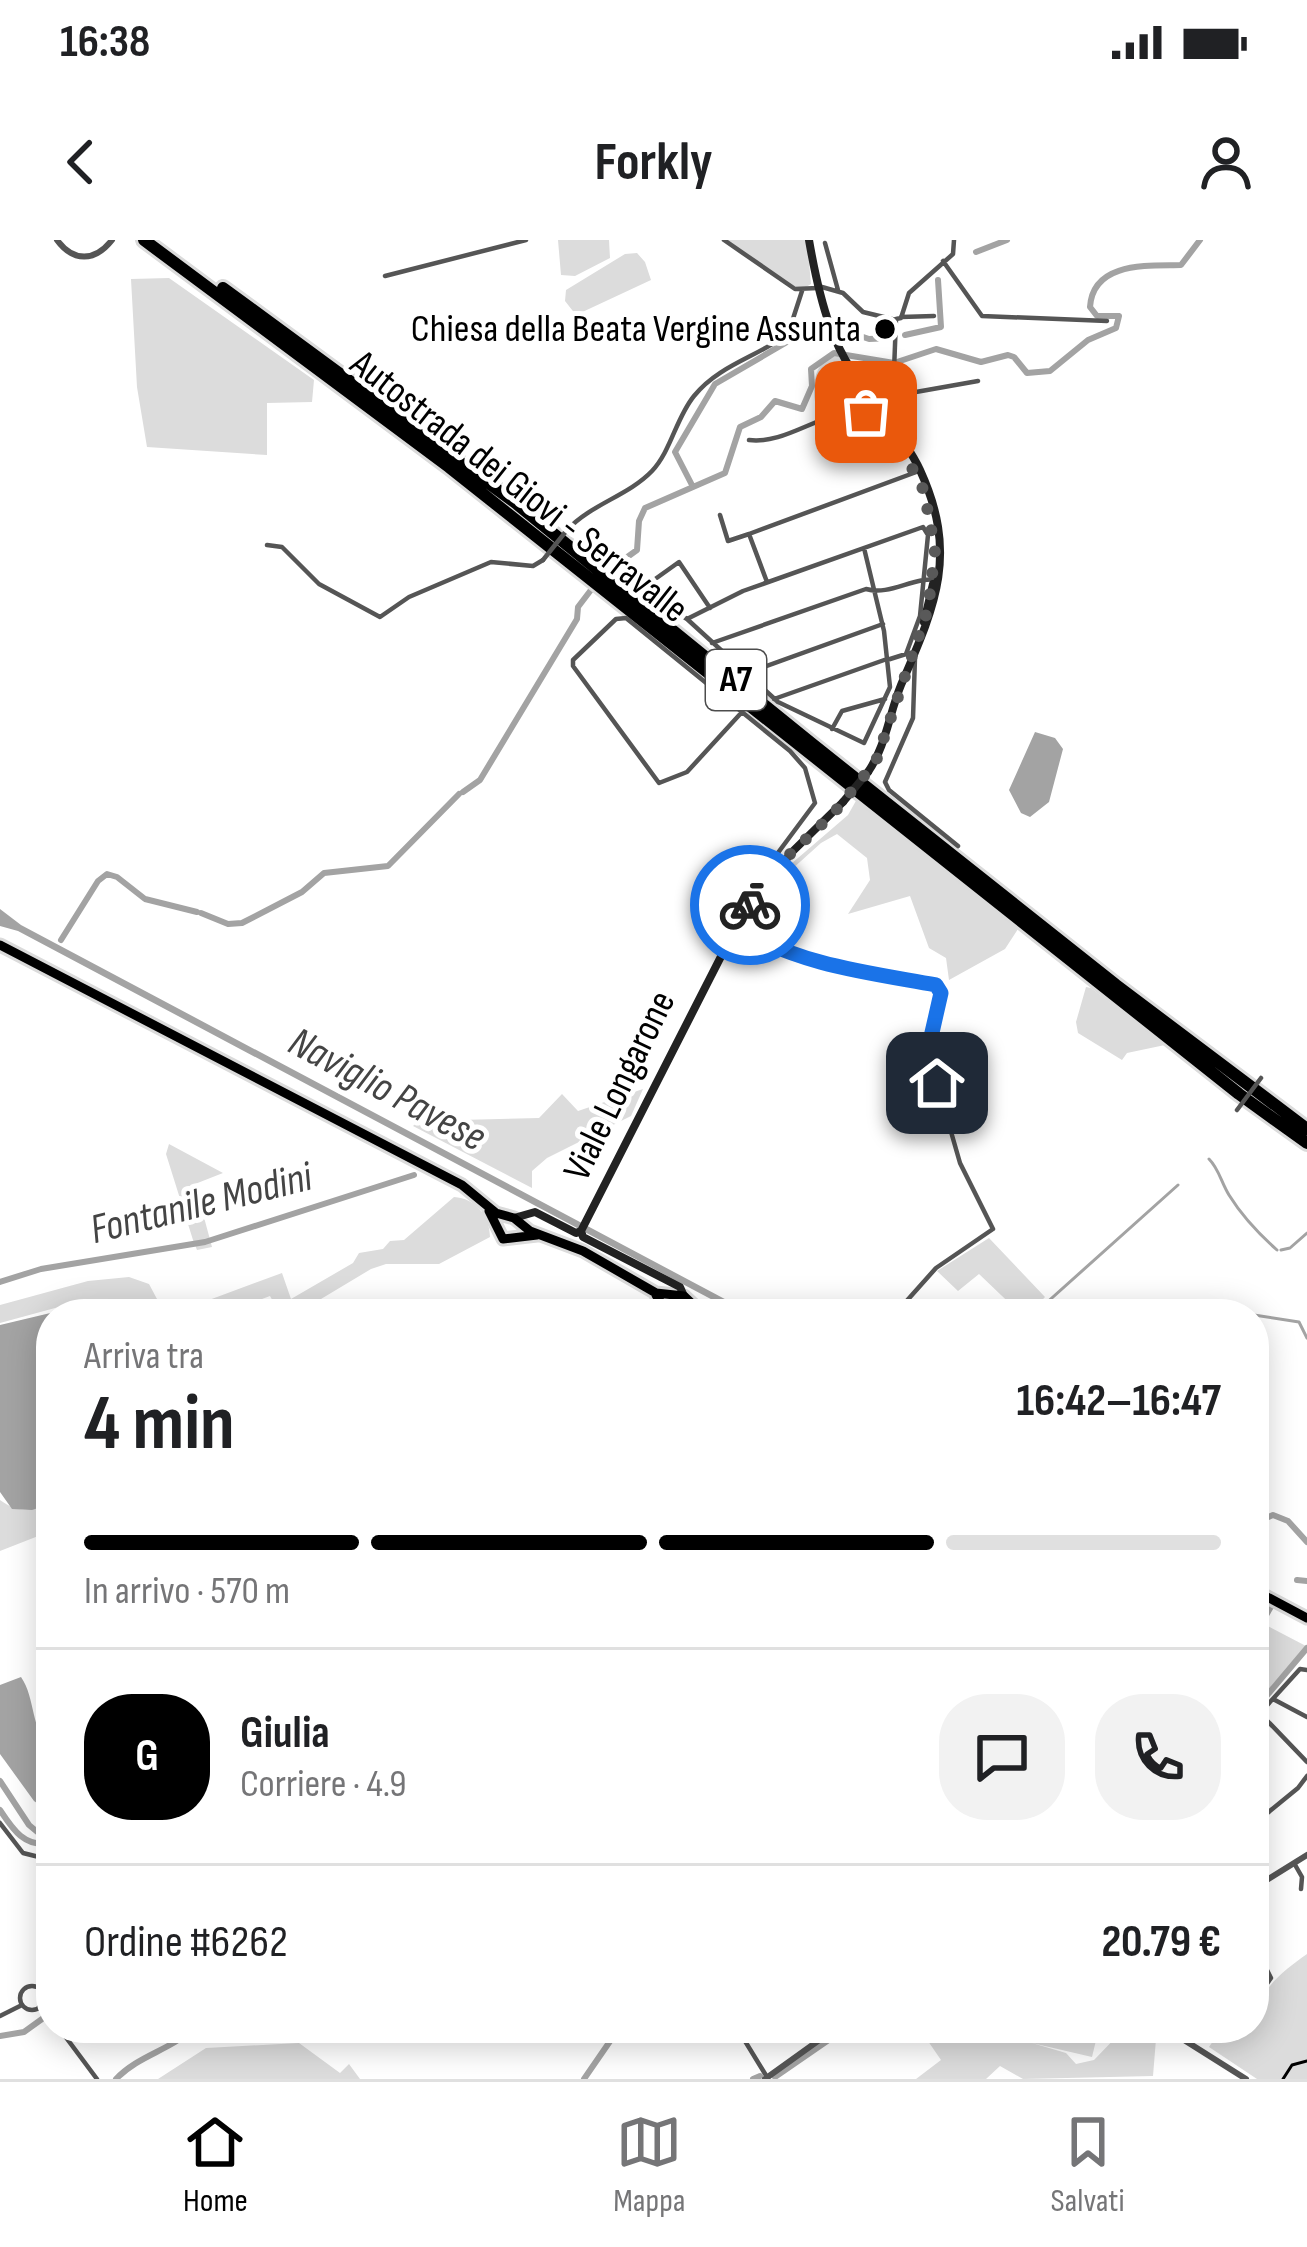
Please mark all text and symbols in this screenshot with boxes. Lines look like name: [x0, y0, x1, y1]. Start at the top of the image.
text: 16:38: [60, 15, 150, 70]
icon: back: [48, 129, 114, 195]
icon: person: [1193, 129, 1259, 195]
text: Forkly: [595, 130, 712, 195]
place label: Chiesa della Beata Vergine Assunta: [411, 306, 861, 353]
marker: Chiesa della Beata Vergine Assunta: [872, 316, 898, 342]
street label: Autostrada dei Giovi - Serravalle: [340, 340, 697, 633]
pin: [815, 361, 917, 463]
icon: bag: [833, 379, 899, 445]
road number: A7: [706, 650, 766, 710]
courier: [690, 845, 810, 965]
icon: bike: [717, 872, 783, 938]
street label: Viale Longarone: [554, 984, 686, 1188]
water label: Naviglio Pavese: [280, 1017, 494, 1163]
pin: [886, 1032, 988, 1134]
icon: home: [904, 1050, 970, 1116]
water label: Fontanile Modini: [85, 1152, 318, 1256]
text: Arriva tra: [84, 1333, 204, 1380]
text: 16:42–16:47: [1016, 1374, 1221, 1429]
text: 4 min: [84, 1378, 235, 1471]
text: In arrivo · 570 m: [84, 1568, 290, 1615]
button: chat: [939, 1694, 1065, 1820]
button: phone: [1095, 1694, 1221, 1820]
text: Giulia: [240, 1706, 330, 1761]
text: G: [135, 1729, 159, 1784]
text: Corriere · 4.9: [240, 1761, 407, 1808]
text: Ordine #6262: [84, 1915, 288, 1970]
text: 20.79 €: [1101, 1915, 1221, 1970]
tab: Home: [182, 2109, 248, 2221]
tab: Mappa: [613, 2109, 686, 2221]
tab: Salvati: [1050, 2109, 1125, 2221]

